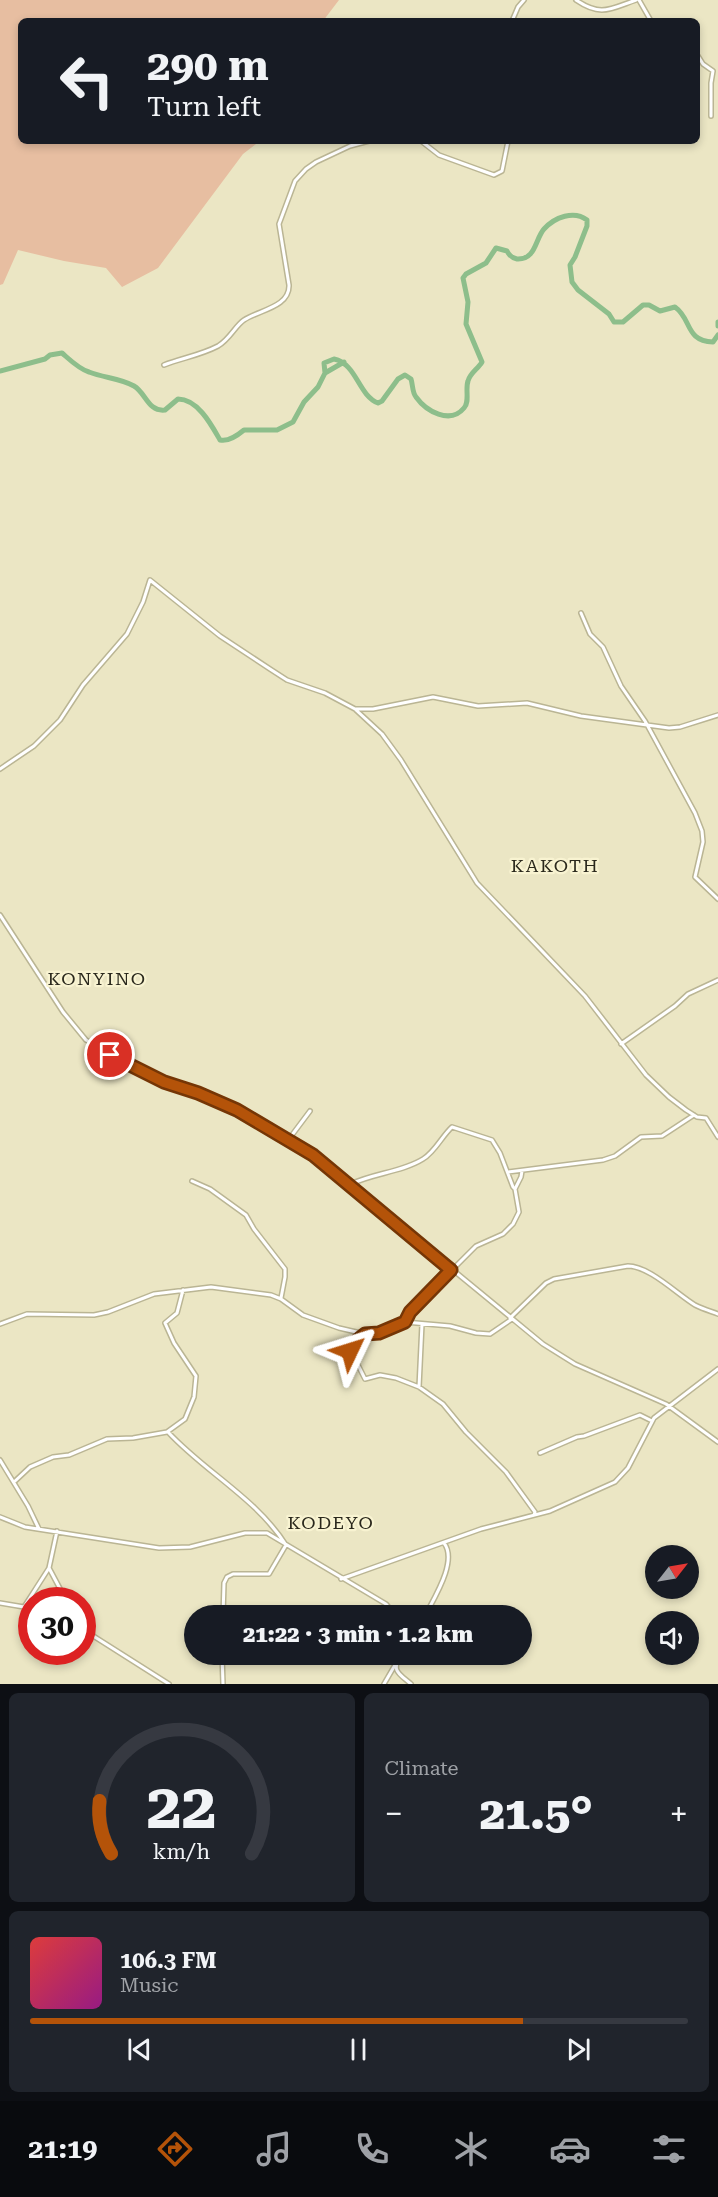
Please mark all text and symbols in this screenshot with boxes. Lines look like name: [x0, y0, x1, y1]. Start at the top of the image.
text: 290 m: [147, 41, 269, 90]
icon: left: [48, 42, 126, 120]
text: Turn left: [147, 91, 261, 123]
district label: KAKOTH: [511, 855, 599, 876]
district label: KONYINO: [47, 968, 147, 989]
pin: [84, 1029, 135, 1080]
icon: arrive: [93, 1038, 126, 1071]
position arrow: [318, 1319, 382, 1383]
district label: KODEYO: [288, 1512, 374, 1533]
north arrow: [645, 1545, 699, 1599]
map controls: [645, 1545, 699, 1665]
speed limit sign: 30: [18, 1587, 96, 1665]
button: sound: [645, 1611, 699, 1665]
text: 21:22 · 3 min · 1.2 km: [243, 1622, 473, 1647]
text: Climate: [385, 1756, 459, 1780]
text: 22: [147, 1770, 217, 1843]
text: 21.5°: [480, 1787, 593, 1840]
text: −: [385, 1794, 403, 1833]
text: +: [670, 1794, 688, 1833]
text: km/h: [153, 1840, 211, 1865]
text: 106.3 FM: [120, 1948, 217, 1973]
text: Music: [120, 1973, 179, 1997]
icon: previous: [123, 2033, 156, 2066]
icon: pause: [342, 2033, 375, 2066]
icon: next: [562, 2033, 595, 2066]
icon: directions: [154, 2128, 196, 2170]
icon: music: [253, 2128, 295, 2170]
icon: phone: [351, 2128, 393, 2170]
icon: climate: [450, 2128, 492, 2170]
icon: car: [549, 2128, 591, 2170]
icon: filters: [648, 2128, 690, 2170]
text: 21:19: [28, 2133, 97, 2165]

